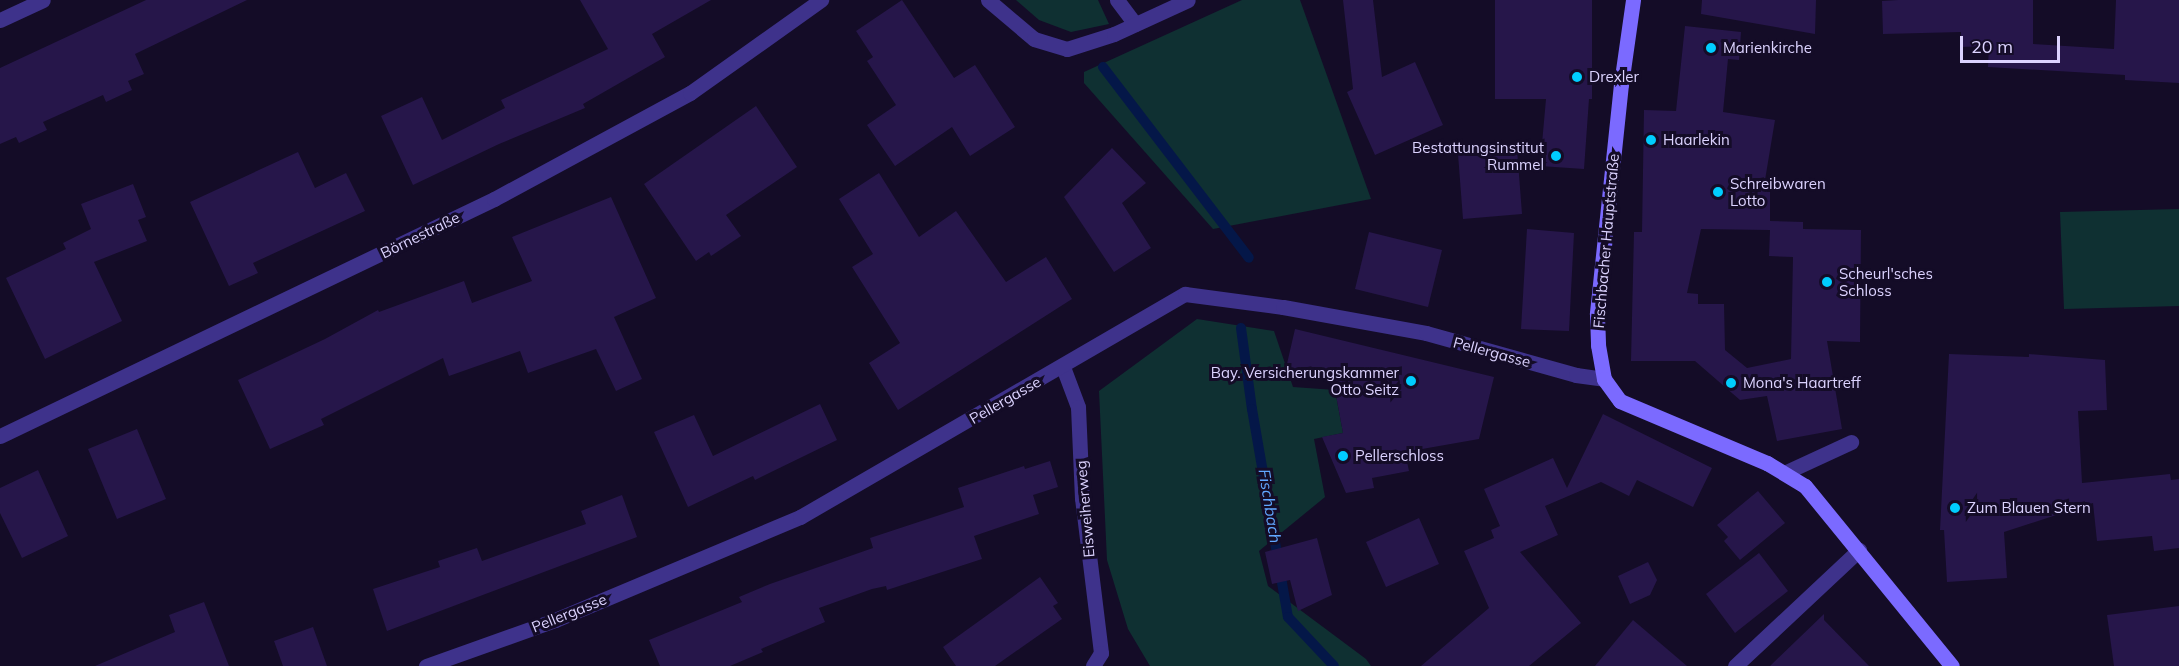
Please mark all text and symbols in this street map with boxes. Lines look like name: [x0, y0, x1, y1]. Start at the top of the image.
scale bar: [1963, 24, 2064, 62]
text: 20 m: [1971, 35, 2013, 58]
place label: Marienkirche: [1723, 39, 1812, 57]
marker: Marienkirche: [1704, 41, 1718, 55]
place label: Drexler: [1589, 68, 1639, 86]
marker: Drexler: [1570, 70, 1584, 84]
place label: Haarlekin: [1663, 131, 1730, 149]
marker: Haarlekin: [1644, 133, 1658, 147]
place label: Bestattungsinstitut Rummel: [1412, 138, 1544, 173]
marker: Bestattungsinstitut Rummel: [1549, 149, 1563, 163]
street label: Fischbacher Hauptstraße: [1589, 153, 1623, 329]
place label: Schreibwaren Lotto: [1730, 174, 1826, 209]
marker: Schreibwaren Lotto: [1711, 185, 1725, 199]
street label: Börnestraße: [377, 208, 463, 262]
place label: Scheurl'sches Schloss: [1839, 264, 1933, 299]
marker: Scheurl'sches Schloss: [1820, 275, 1834, 289]
street label: Pellergasse: [1451, 333, 1533, 371]
place label: Bay. Versicherungskammer Otto Seitz: [1211, 363, 1399, 398]
street label: Pellergasse: [966, 372, 1044, 428]
marker: Bay. Versicherungskammer Otto Seitz: [1404, 374, 1418, 388]
place label: Mona's Haartreff: [1743, 374, 1861, 392]
marker: Mona's Haartreff: [1724, 376, 1738, 390]
place label: Pellerschloss: [1355, 447, 1444, 465]
marker: Pellerschloss: [1336, 449, 1350, 463]
street label: Eisweiherweg: [1072, 460, 1098, 558]
water label: Fischbach: [1255, 468, 1285, 544]
place label: Zum Blauen Stern: [1967, 499, 2091, 517]
marker: Zum Blauen Stern: [1948, 501, 1962, 515]
street label: Pellergasse: [529, 590, 609, 636]

